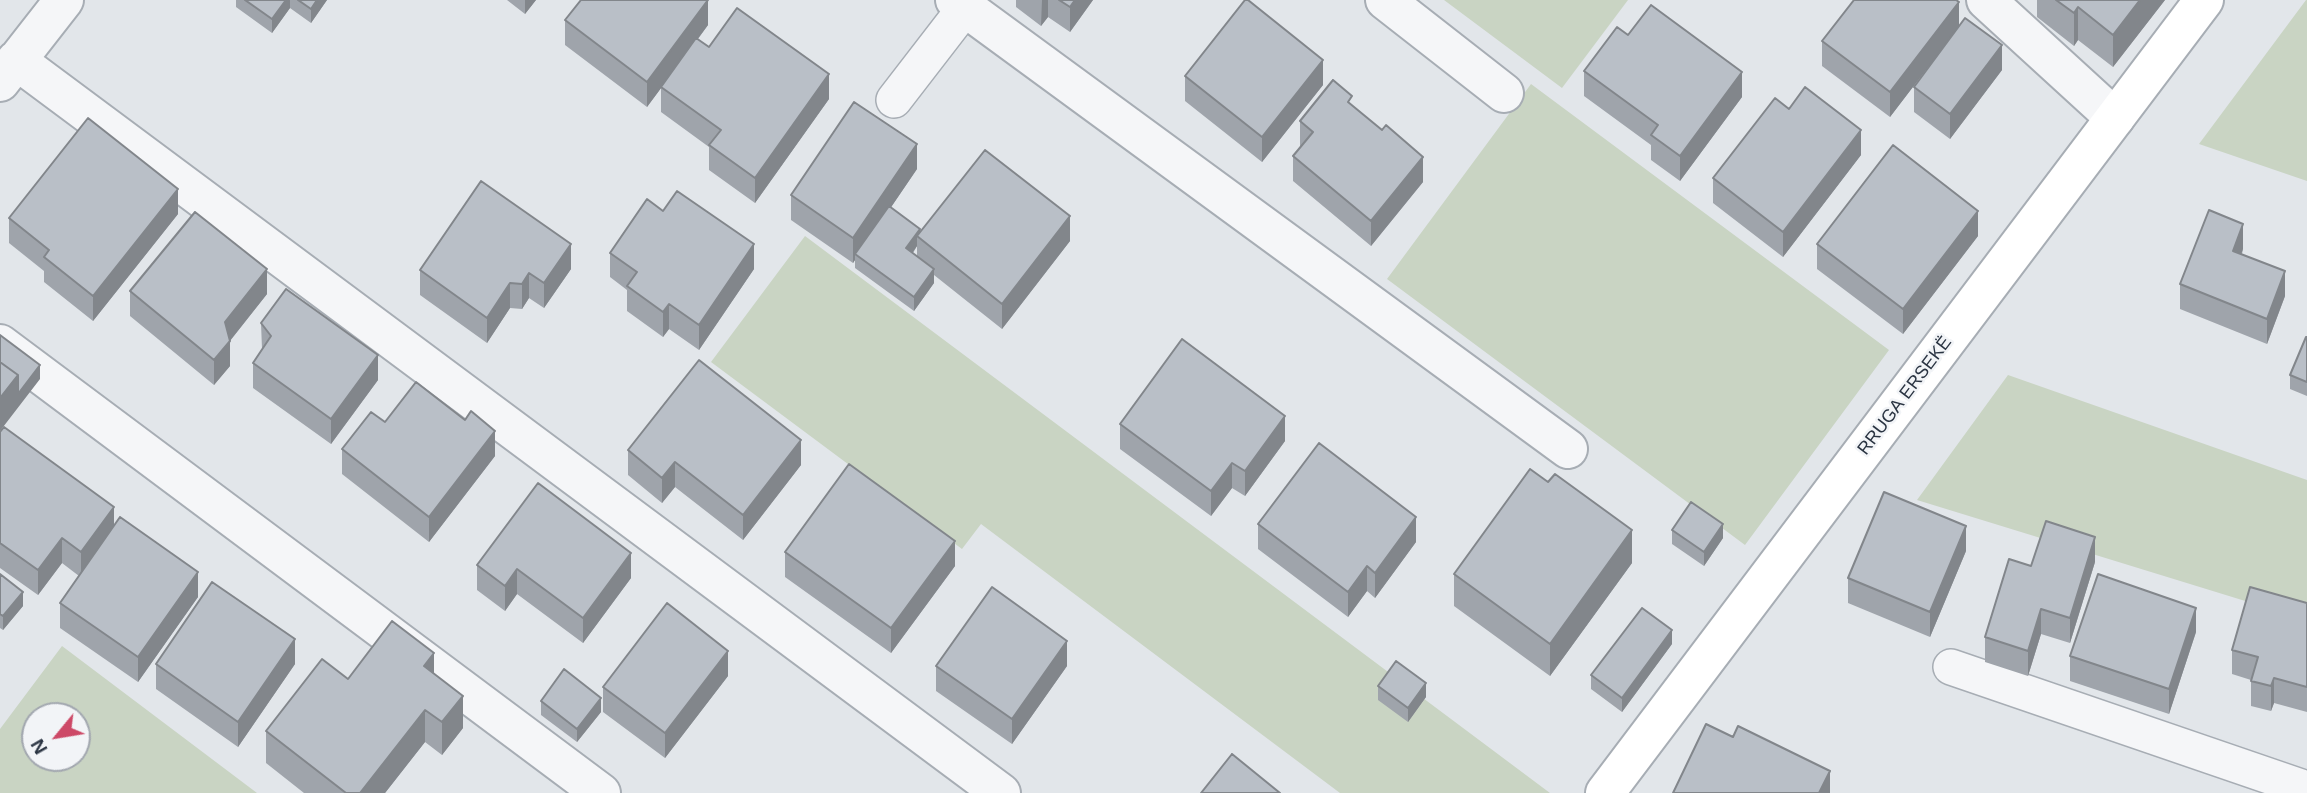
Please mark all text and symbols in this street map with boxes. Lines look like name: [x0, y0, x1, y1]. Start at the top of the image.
street label: RRUGA ERSEKË: [1853, 332, 1957, 460]
north arrow: [21, 702, 91, 772]
text: N: [27, 736, 52, 758]

